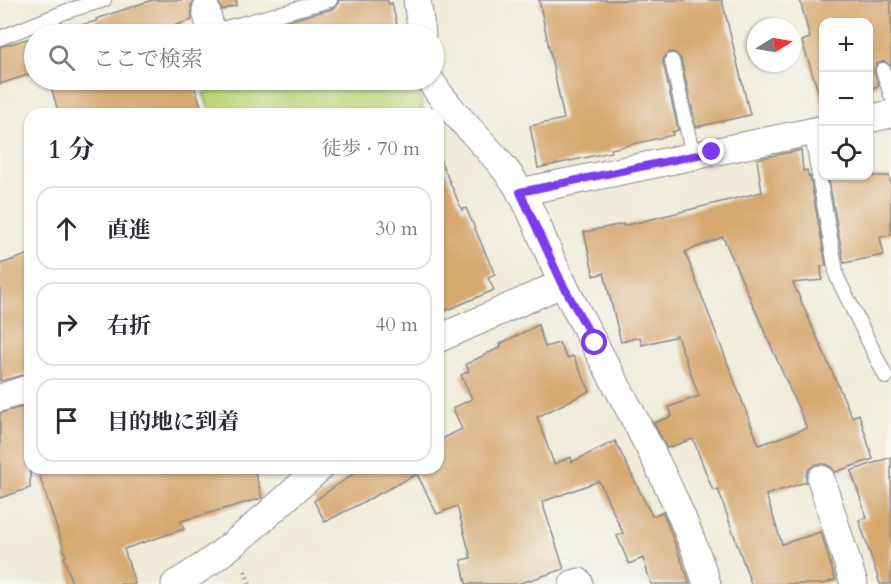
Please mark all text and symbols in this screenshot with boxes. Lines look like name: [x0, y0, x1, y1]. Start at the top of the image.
north arrow: [747, 18, 801, 72]
map controls: [819, 18, 873, 180]
button: +: [819, 18, 873, 72]
search box: [24, 24, 444, 90]
icon: search: [45, 41, 78, 74]
text: ここで検索: [93, 44, 203, 74]
button: −: [819, 72, 873, 126]
button: locate: [819, 126, 873, 180]
text: 1 分: [48, 132, 94, 167]
text: 徒歩 · 70 m: [321, 135, 420, 162]
route end: [698, 138, 724, 164]
icon: ahead: [50, 212, 83, 245]
text: 直進: [107, 215, 151, 245]
text: 30 m: [375, 215, 418, 242]
icon: right: [50, 308, 83, 341]
text: 右折: [107, 311, 151, 341]
text: 40 m: [375, 311, 418, 338]
route start: [581, 329, 607, 355]
icon: arrive: [50, 404, 83, 437]
text: 目的地に到着: [107, 407, 239, 437]

